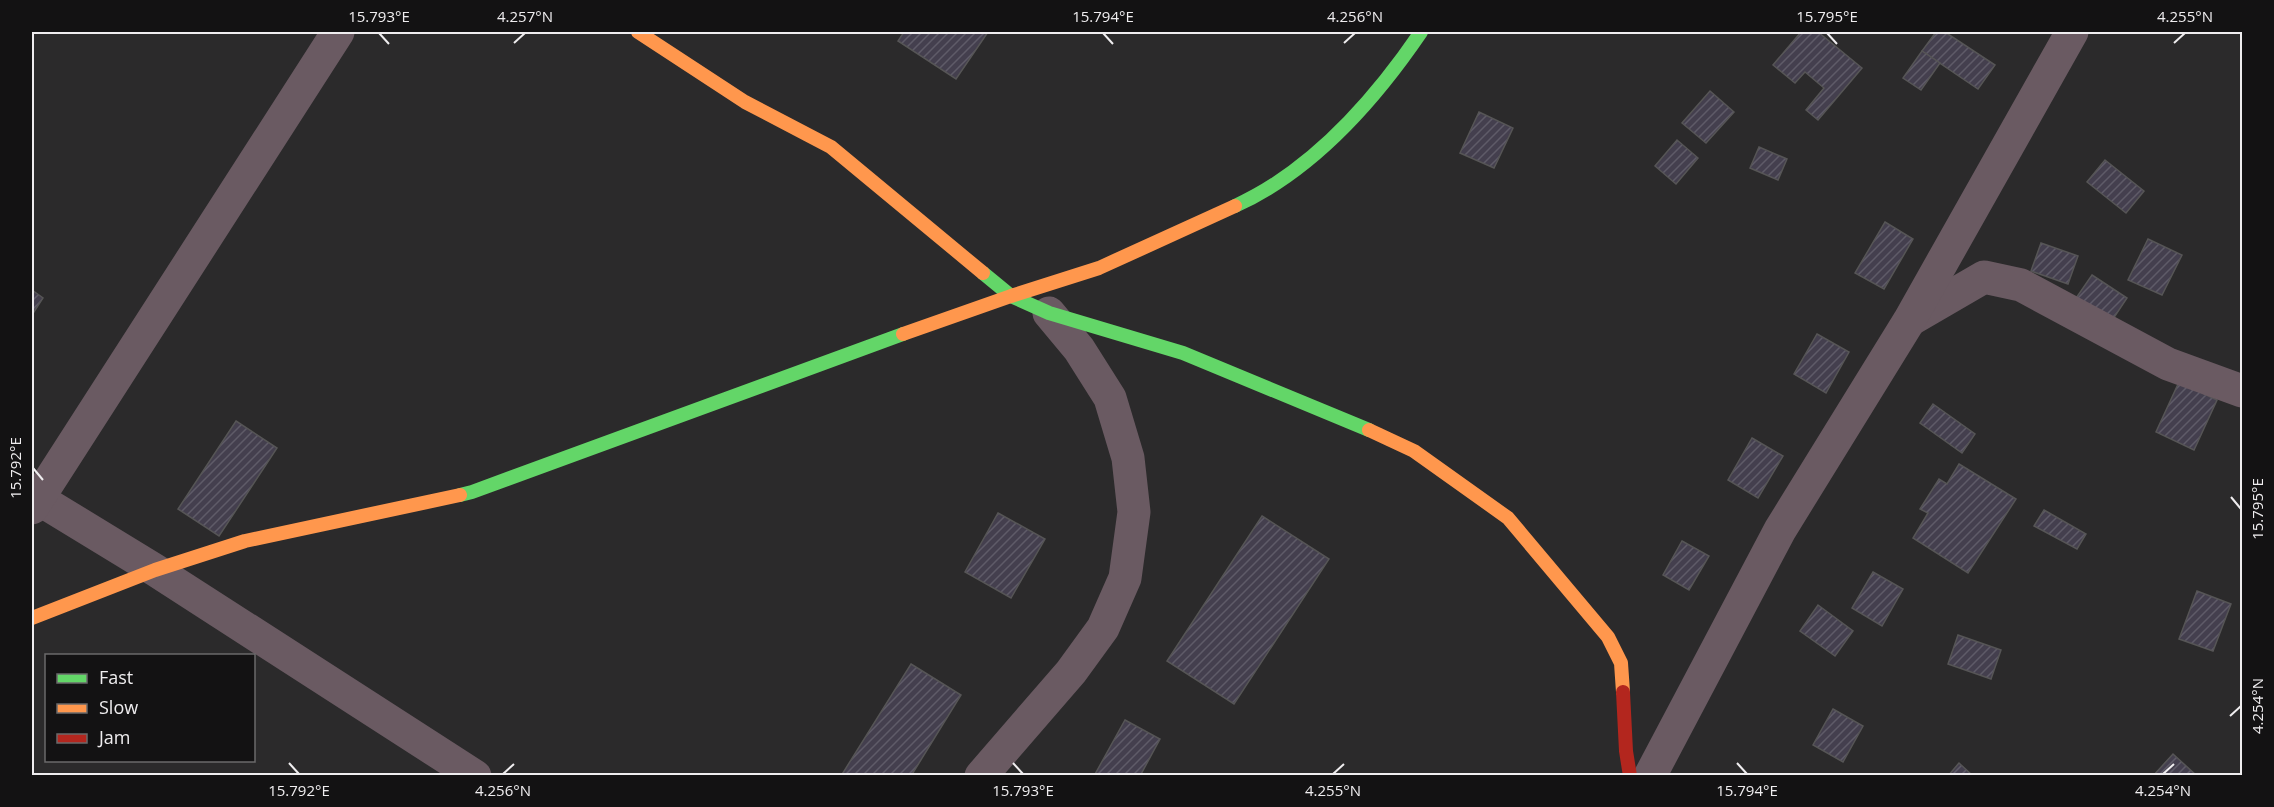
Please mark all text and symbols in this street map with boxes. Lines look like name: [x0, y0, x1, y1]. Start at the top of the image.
text: 15.793°E: [348, 6, 410, 26]
text: 4.257°N: [497, 6, 553, 26]
text: 15.794°E: [1072, 6, 1134, 26]
text: 4.256°N: [1327, 6, 1383, 26]
text: 15.795°E: [1796, 6, 1858, 26]
text: 4.255°N: [2157, 6, 2213, 26]
text: 15.792°E: [5, 437, 25, 499]
text: 15.795°E: [2247, 478, 2267, 540]
legend: [45, 654, 255, 762]
text: Fast: [99, 665, 133, 689]
text: 4.254°N: [2247, 678, 2267, 734]
text: Slow: [99, 695, 138, 719]
text: Jam: [97, 725, 131, 749]
text: 15.792°E: [268, 780, 330, 800]
text: 4.256°N: [475, 780, 531, 800]
text: 15.793°E: [992, 780, 1054, 800]
text: 4.255°N: [1305, 780, 1361, 800]
text: 15.794°E: [1716, 780, 1778, 800]
text: 4.254°N: [2135, 780, 2191, 800]

